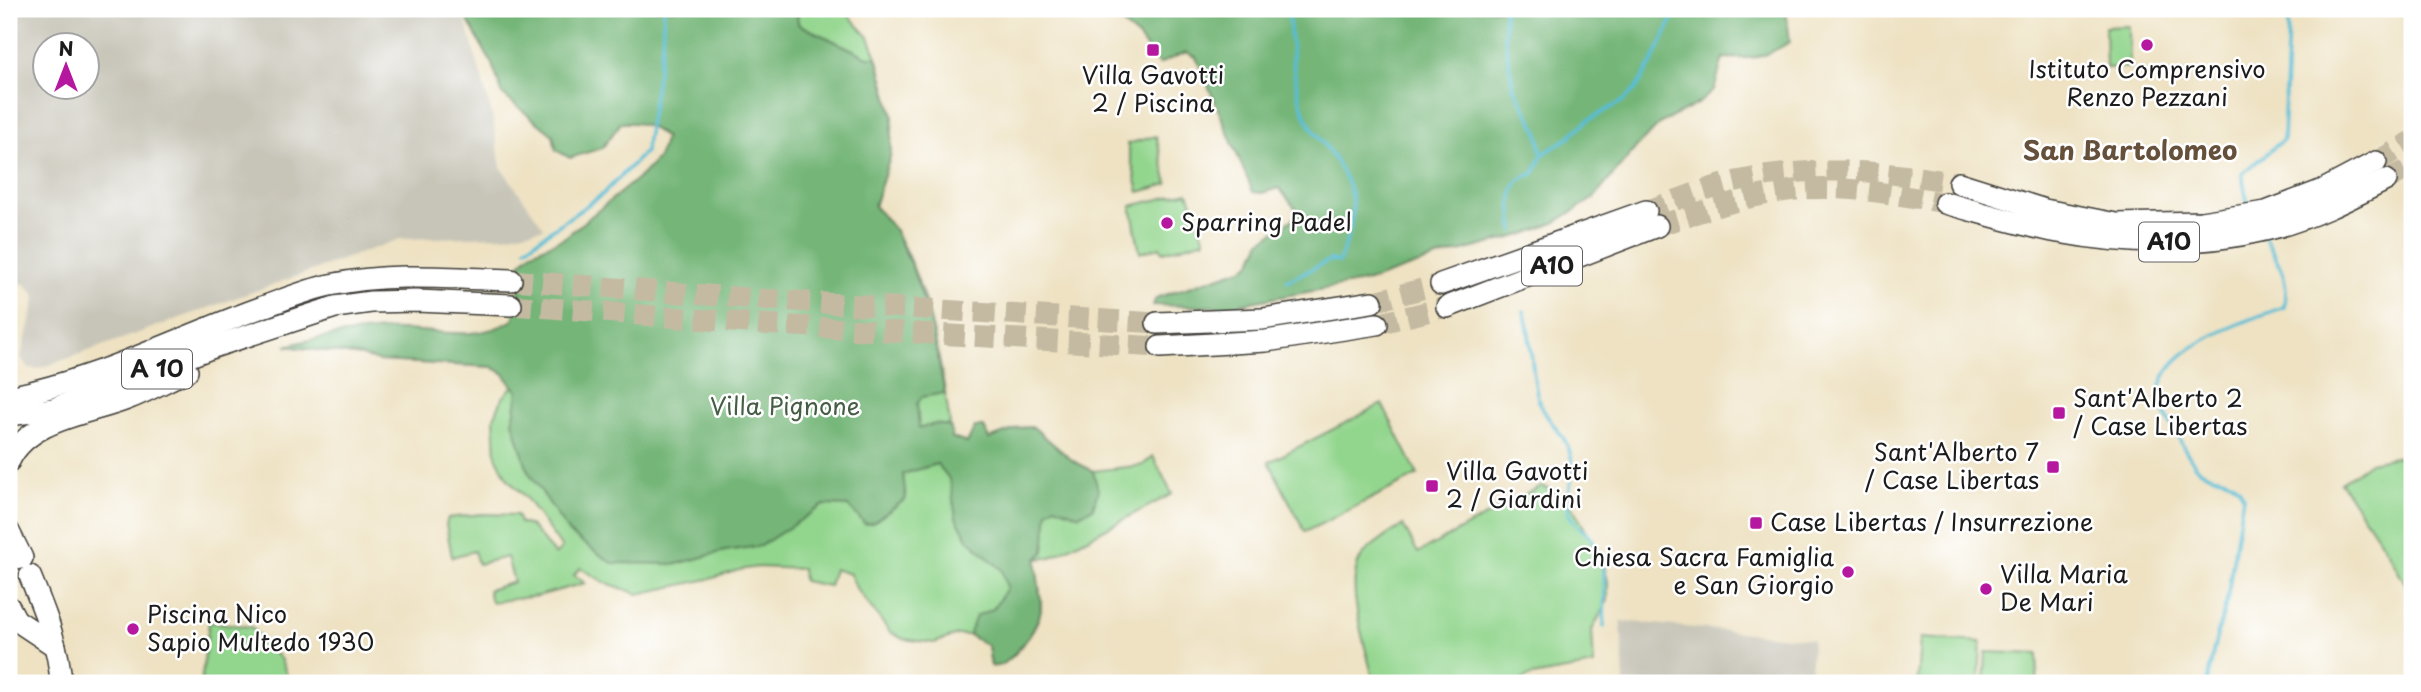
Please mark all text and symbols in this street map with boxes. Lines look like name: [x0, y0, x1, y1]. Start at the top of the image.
north arrow: [32, 32, 102, 102]
text: N: [58, 34, 74, 62]
marker: Istituto Comprensivo Renzo Pezzani: [2139, 37, 2155, 53]
marker: Villa Gavotti 2 / Piscina: [1145, 42, 1161, 58]
place label: Istituto Comprensivo Renzo Pezzani: [2028, 50, 2266, 114]
place label: Villa Gavotti 2 / Piscina: [1082, 56, 1224, 120]
district label: San Bartolomeo: [2023, 130, 2237, 169]
place label: Sparring Padel: [1181, 203, 1352, 239]
marker: Sparring Padel: [1159, 215, 1175, 231]
road number: A10: [2139, 222, 2199, 262]
road number: A10: [1522, 246, 1582, 286]
road number: A 10: [122, 350, 192, 388]
place label: Sant'Alberto 2 / Case Libertas: [2073, 379, 2247, 443]
park label: Villa Pignone: [710, 387, 860, 423]
marker: Sant'Alberto 2 / Case Libertas: [2051, 405, 2067, 421]
place label: Sant'Alberto 7 / Case Libertas: [1865, 433, 2039, 497]
place label: Villa Gavotti 2 / Giardini: [1446, 452, 1588, 516]
marker: Sant'Alberto 7 / Case Libertas: [2045, 459, 2061, 475]
marker: Villa Gavotti 2 / Giardini: [1424, 478, 1440, 494]
place label: Case Libertas / Insurrezione: [1770, 503, 2093, 539]
marker: Case Libertas / Insurrezione: [1748, 515, 1764, 531]
place label: Chiesa Sacra Famiglia e San Giorgio: [1574, 538, 1835, 602]
place label: Villa Maria De Mari: [2000, 555, 2128, 619]
marker: Chiesa Sacra Famiglia e San Giorgio: [1840, 564, 1856, 580]
marker: Villa Maria De Mari: [1978, 581, 1994, 597]
place label: Piscina Nico Sapio Multedo 1930: [147, 595, 374, 659]
marker: Piscina Nico Sapio Multedo 1930: [125, 621, 141, 637]

